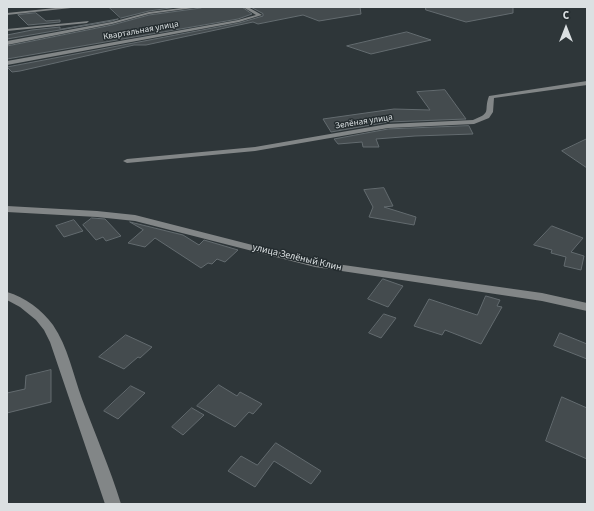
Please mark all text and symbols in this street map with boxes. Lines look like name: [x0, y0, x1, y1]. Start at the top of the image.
north arrow: [546, 8, 586, 48]
text: С: [563, 8, 569, 23]
street label: Квартальная улица: [102, 19, 180, 43]
street label: Зелёная улица: [334, 112, 394, 132]
street label: улица Зелёный Клин: [251, 242, 343, 274]

